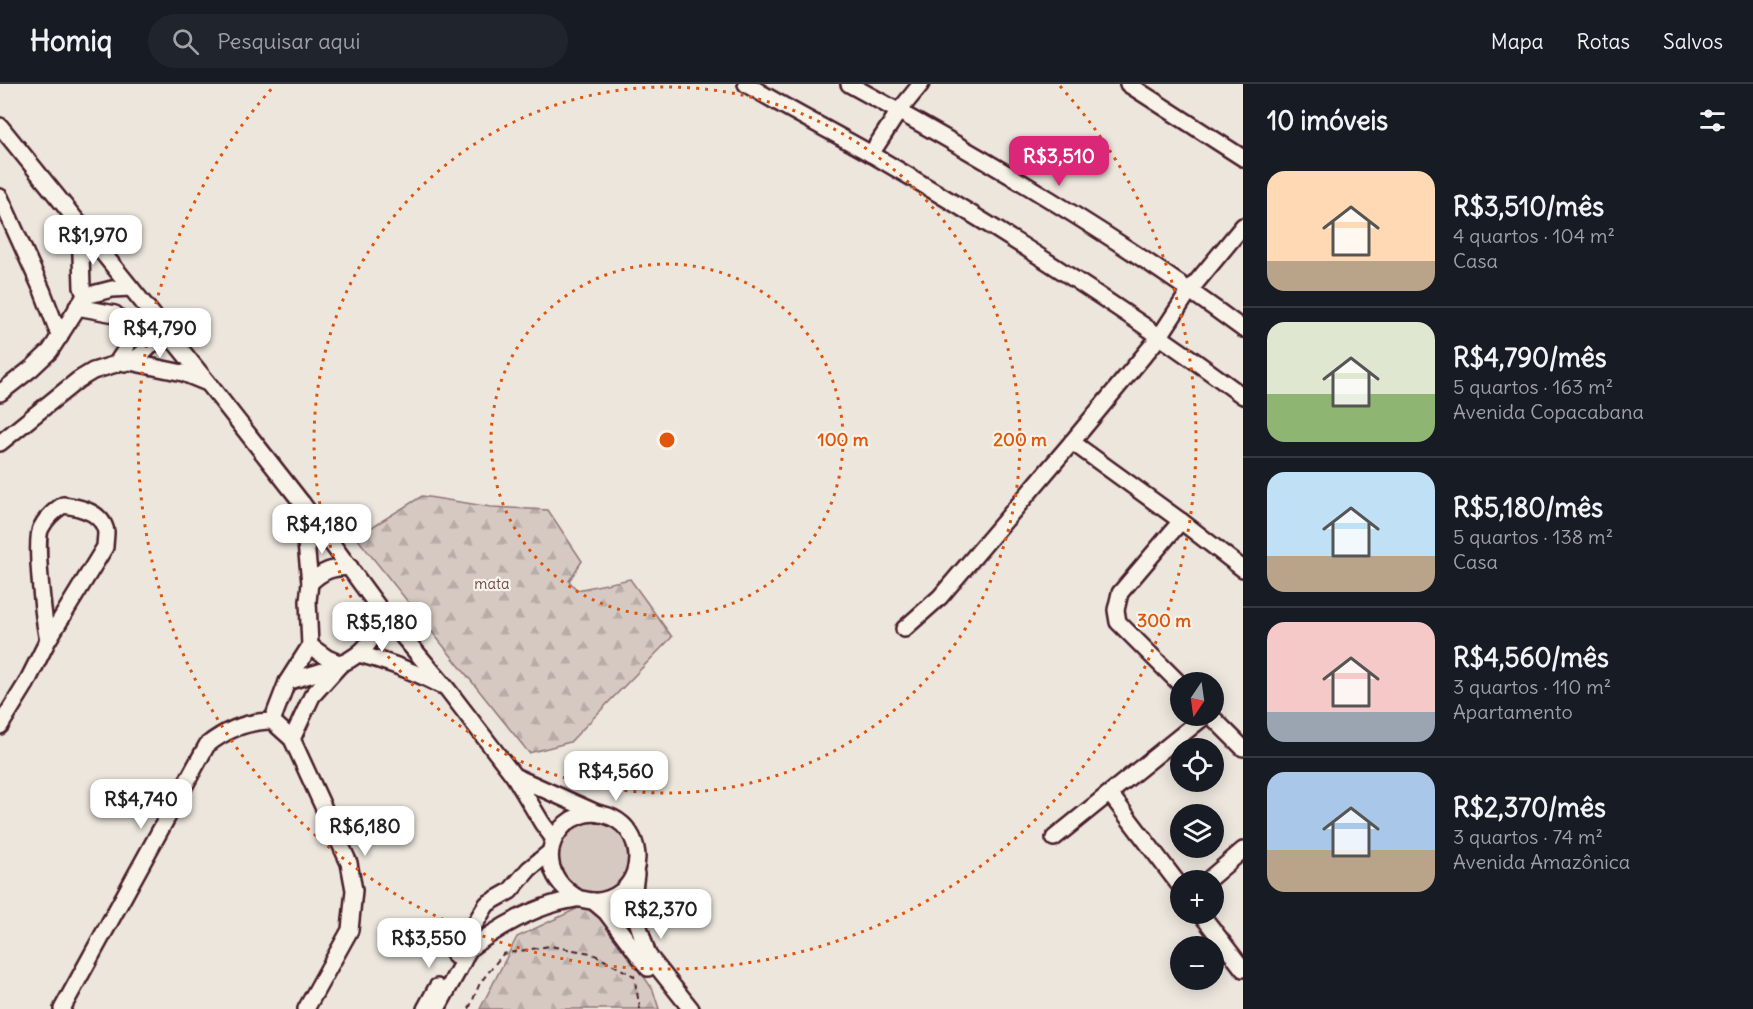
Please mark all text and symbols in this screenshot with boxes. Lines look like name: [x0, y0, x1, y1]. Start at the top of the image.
search box: [148, 14, 568, 68]
text: Homiq: [30, 23, 112, 59]
icon: search: [169, 25, 202, 58]
text: Pesquisar aqui: [217, 27, 361, 55]
text: Mapa: [1491, 28, 1544, 55]
text: Rotas: [1577, 28, 1630, 55]
text: Salvos: [1663, 28, 1723, 55]
text: 10 imóveis: [1267, 104, 1388, 137]
icon: filters: [1696, 104, 1729, 137]
pin: R$3,510: [1004, 136, 1114, 187]
text: R$3,510: [1023, 143, 1095, 168]
text: R$3,510/mês: [1453, 190, 1604, 223]
icon: home: [1315, 195, 1387, 267]
pin: R$1,970: [38, 215, 148, 266]
text: R$1,970: [58, 222, 128, 247]
text: 4 quartos · 104 m²: [1453, 223, 1615, 248]
text: Casa: [1453, 248, 1498, 273]
pin: R$4,790: [105, 308, 215, 359]
text: R$4,790: [123, 315, 197, 340]
text: R$4,790/mês: [1453, 341, 1607, 374]
icon: home: [1315, 346, 1387, 418]
text: 5 quartos · 163 m²: [1453, 374, 1613, 399]
text: Avenida Copacabana: [1453, 399, 1644, 424]
text: 100 m: [818, 428, 869, 451]
text: 200 m: [993, 428, 1047, 451]
centre of rings: [657, 430, 677, 450]
text: R$5,180/mês: [1453, 491, 1603, 524]
icon: home: [1315, 496, 1387, 568]
pin: R$4,180: [267, 504, 377, 555]
text: R$4,180: [286, 511, 358, 536]
text: 5 quartos · 138 m²: [1453, 524, 1613, 549]
text: Casa: [1453, 549, 1498, 574]
park label: mata: [474, 574, 510, 593]
pin: R$5,180: [327, 602, 437, 653]
text: R$5,180: [346, 609, 418, 634]
text: 300 m: [1137, 609, 1191, 632]
text: R$4,560/mês: [1453, 641, 1609, 674]
icon: home: [1315, 646, 1387, 718]
north arrow: [1170, 672, 1224, 726]
map controls: [1170, 672, 1224, 990]
text: 3 quartos · 110 m²: [1453, 674, 1611, 699]
text: Apartamento: [1453, 699, 1573, 724]
button: locate: [1170, 738, 1224, 792]
pin: R$4,560: [561, 751, 671, 802]
text: R$4,560: [578, 758, 654, 783]
pin: R$4,740: [86, 779, 196, 830]
text: R$4,740: [104, 786, 178, 811]
text: R$2,370/mês: [1453, 791, 1606, 824]
icon: home: [1315, 796, 1387, 868]
button: layers: [1170, 804, 1224, 858]
pin: R$6,180: [310, 806, 420, 857]
text: R$6,180: [329, 813, 401, 838]
text: 3 quartos · 74 m²: [1453, 824, 1603, 849]
text: Avenida Amazônica: [1453, 849, 1630, 874]
button: +: [1170, 870, 1224, 924]
pin: R$2,370: [606, 889, 716, 940]
text: R$2,370: [624, 896, 698, 921]
pin: R$3,550: [374, 918, 484, 969]
text: R$3,550: [391, 925, 467, 950]
button: −: [1170, 936, 1224, 990]

